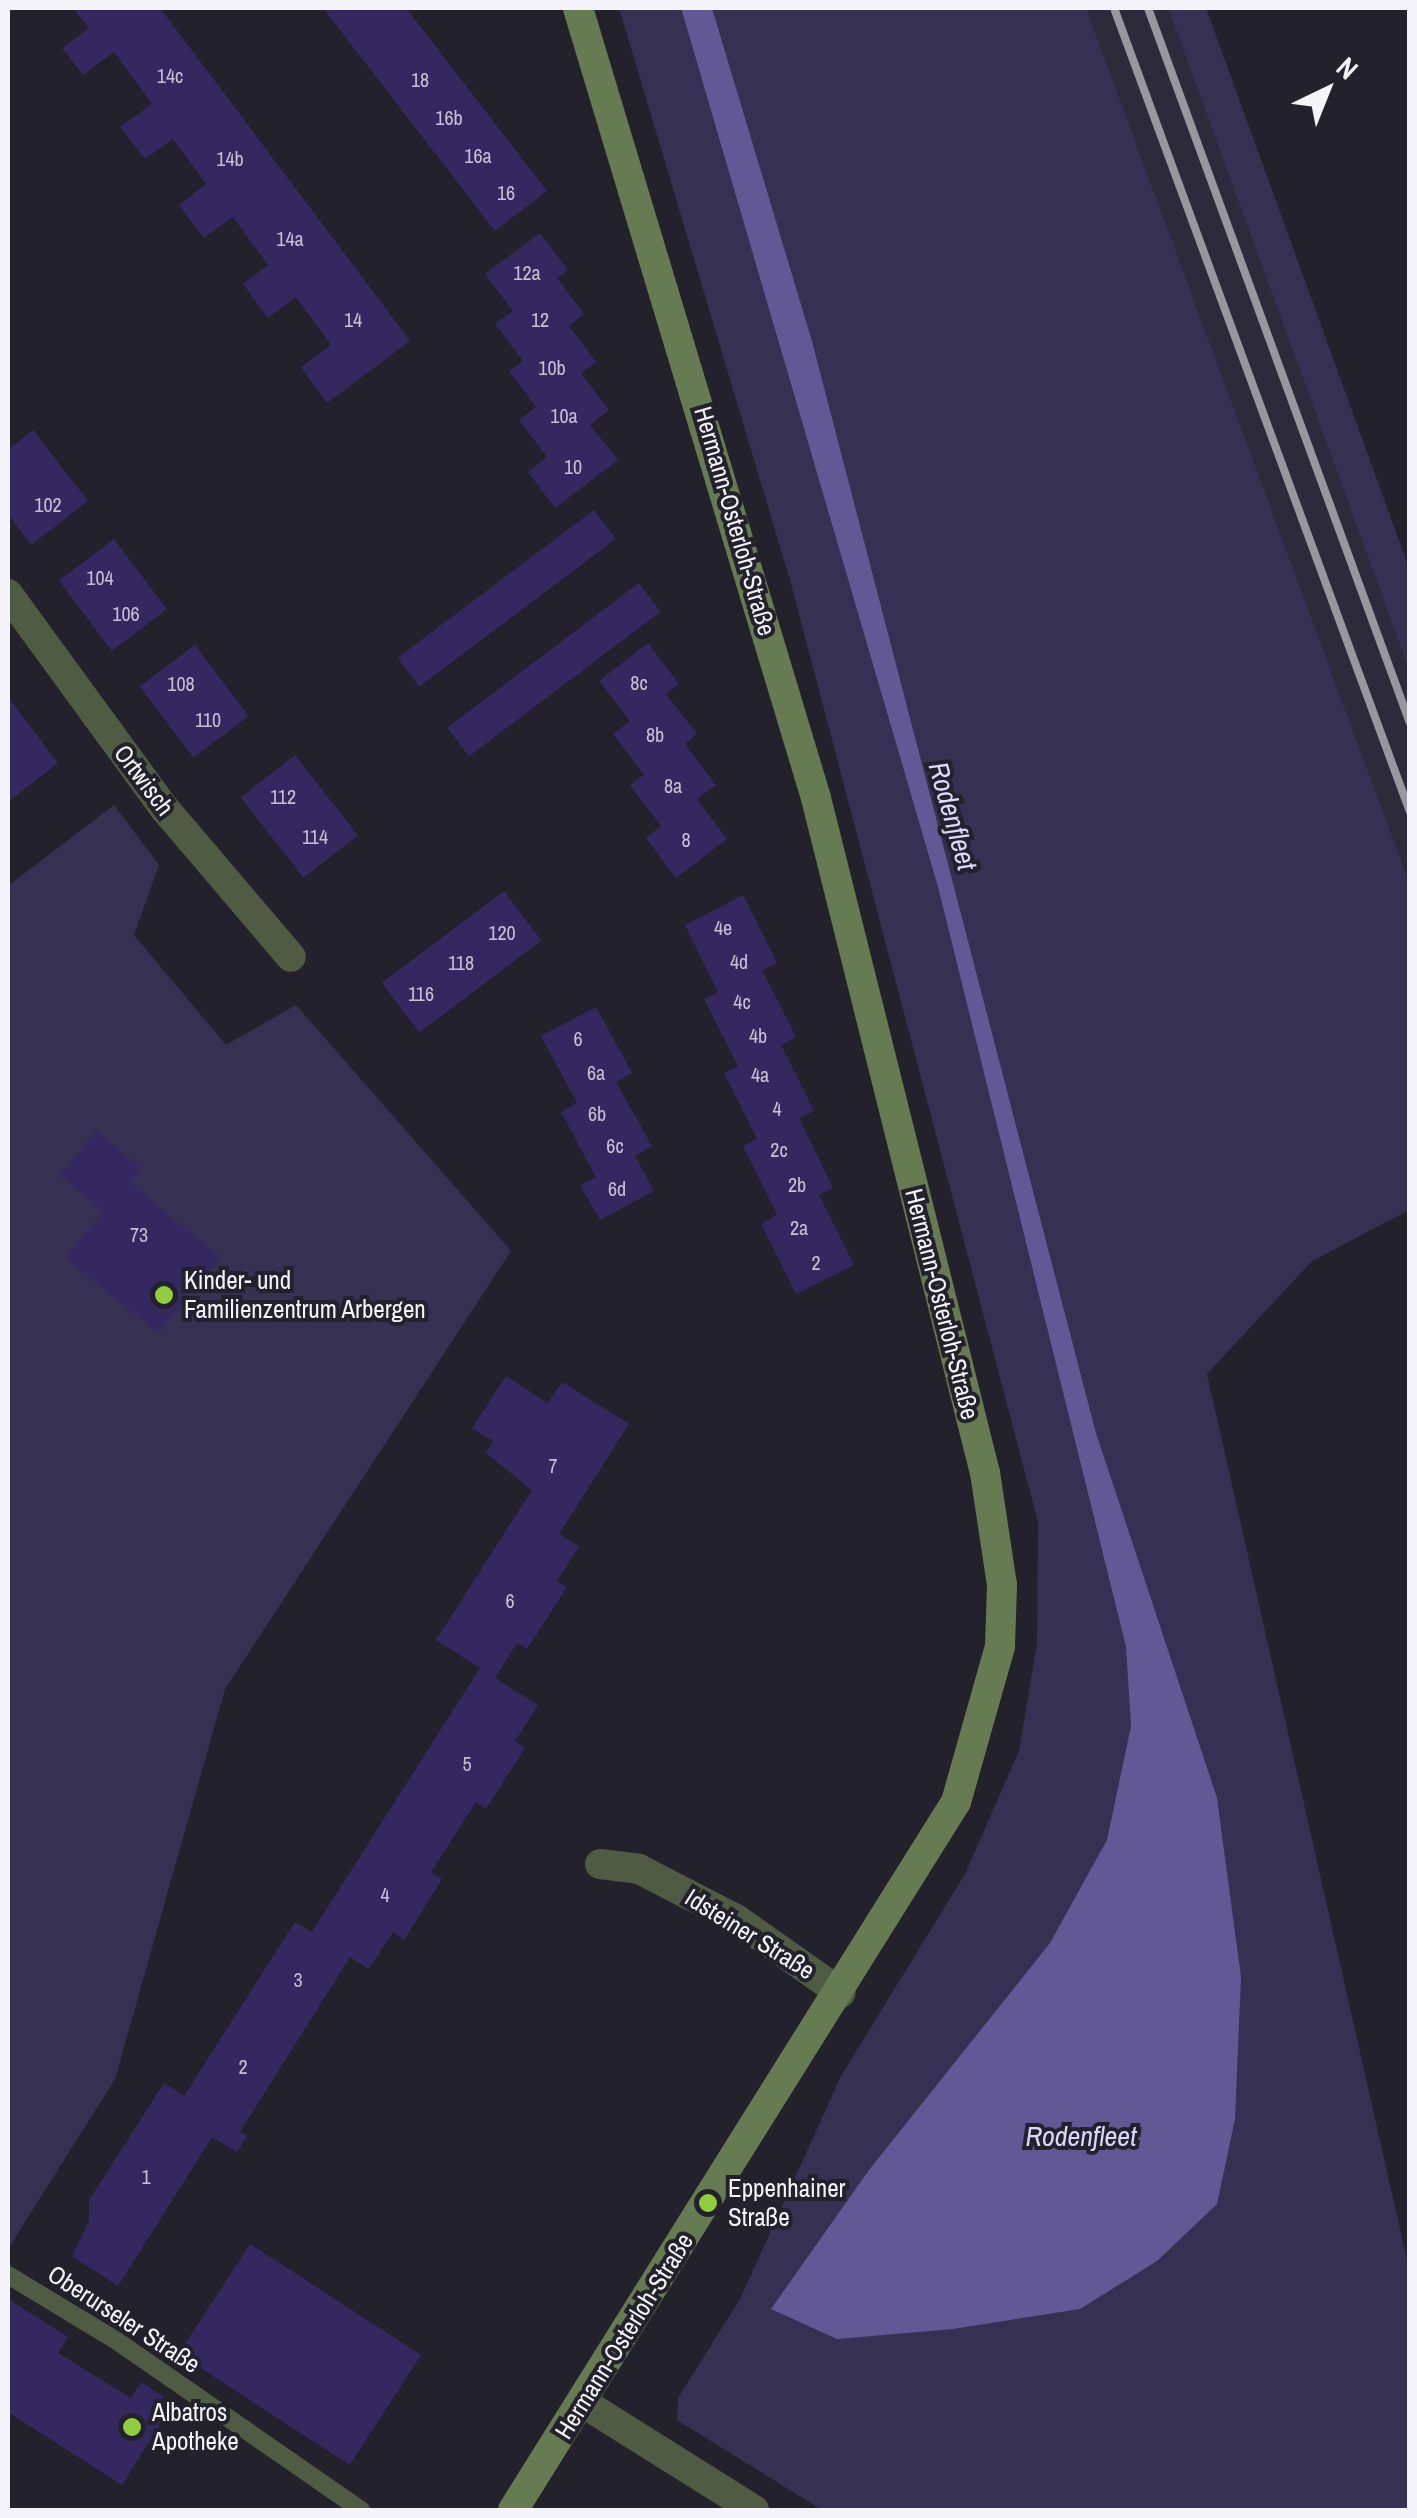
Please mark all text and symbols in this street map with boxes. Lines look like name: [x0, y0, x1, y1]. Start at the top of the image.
north arrow: [1277, 40, 1377, 140]
text: N: [1328, 49, 1366, 88]
house number: 14c: [157, 63, 183, 87]
house number: 18: [411, 67, 429, 91]
house number: 16b: [435, 105, 463, 129]
house number: 16a: [464, 143, 492, 167]
house number: 14b: [216, 146, 244, 170]
house number: 16: [497, 180, 515, 204]
house number: 14a: [276, 226, 304, 250]
house number: 12a: [513, 260, 541, 284]
house number: 14: [344, 307, 362, 331]
house number: 12: [531, 307, 549, 331]
house number: 10b: [538, 355, 566, 379]
house number: 10a: [550, 403, 578, 427]
street label: Hermann-Osterloh-Straße: [688, 403, 782, 639]
house number: 10: [564, 454, 582, 478]
house number: 102: [34, 492, 62, 516]
house number: 104: [86, 565, 114, 589]
house number: 106: [112, 601, 140, 625]
house number: 8c: [630, 670, 648, 694]
house number: 108: [167, 671, 195, 695]
house number: 110: [195, 707, 221, 731]
house number: 8b: [646, 722, 664, 746]
street label: Ortwisch: [108, 739, 180, 821]
water label: Rodenfleet: [922, 758, 984, 874]
house number: 8a: [664, 773, 682, 797]
house number: 112: [270, 784, 296, 808]
house number: 114: [302, 824, 328, 848]
house number: 8: [681, 827, 691, 851]
house number: 4e: [714, 915, 732, 939]
house number: 120: [488, 920, 516, 944]
house number: 4d: [730, 949, 748, 973]
house number: 118: [448, 950, 474, 974]
house number: 116: [408, 981, 434, 1005]
house number: 4c: [733, 989, 751, 1013]
house number: 4b: [749, 1023, 767, 1047]
house number: 6: [573, 1026, 583, 1050]
house number: 6a: [587, 1060, 605, 1084]
house number: 4a: [751, 1062, 769, 1086]
house number: 4: [772, 1096, 782, 1120]
house number: 6b: [588, 1101, 606, 1125]
house number: 6c: [606, 1133, 624, 1157]
house number: 2c: [770, 1137, 788, 1161]
house number: 2b: [788, 1172, 806, 1196]
house number: 6d: [608, 1176, 626, 1200]
street label: Hermann-Osterloh-Straße: [899, 1185, 985, 1423]
house number: 2a: [790, 1215, 808, 1239]
house number: 73: [130, 1222, 148, 1246]
house number: 2: [811, 1250, 821, 1274]
place label: Kinder- und Familienzentrum Arbergen: [184, 1266, 427, 1325]
marker: Kinder- und Familienzentrum Arbergen: [153, 1284, 175, 1306]
house number: 7: [548, 1453, 558, 1477]
house number: 6: [505, 1588, 515, 1612]
house number: 5: [462, 1751, 472, 1775]
house number: 4: [380, 1882, 390, 1906]
street label: Idsteiner Straße: [680, 1882, 820, 1986]
house number: 3: [293, 1967, 303, 1991]
house number: 2: [238, 2054, 248, 2078]
water label: Rodenfleet: [1025, 2119, 1137, 2153]
house number: 1: [141, 2164, 151, 2188]
place label: Eppenhainer Straße: [728, 2174, 845, 2233]
marker: Eppenhainer Straße: [697, 2192, 719, 2214]
street label: Hermann-Osterloh-Straße: [548, 2228, 700, 2444]
street label: Oberurseler Straße: [42, 2259, 206, 2379]
place label: Albatros Apotheke: [152, 2398, 239, 2457]
marker: Albatros Apotheke: [121, 2416, 143, 2438]

